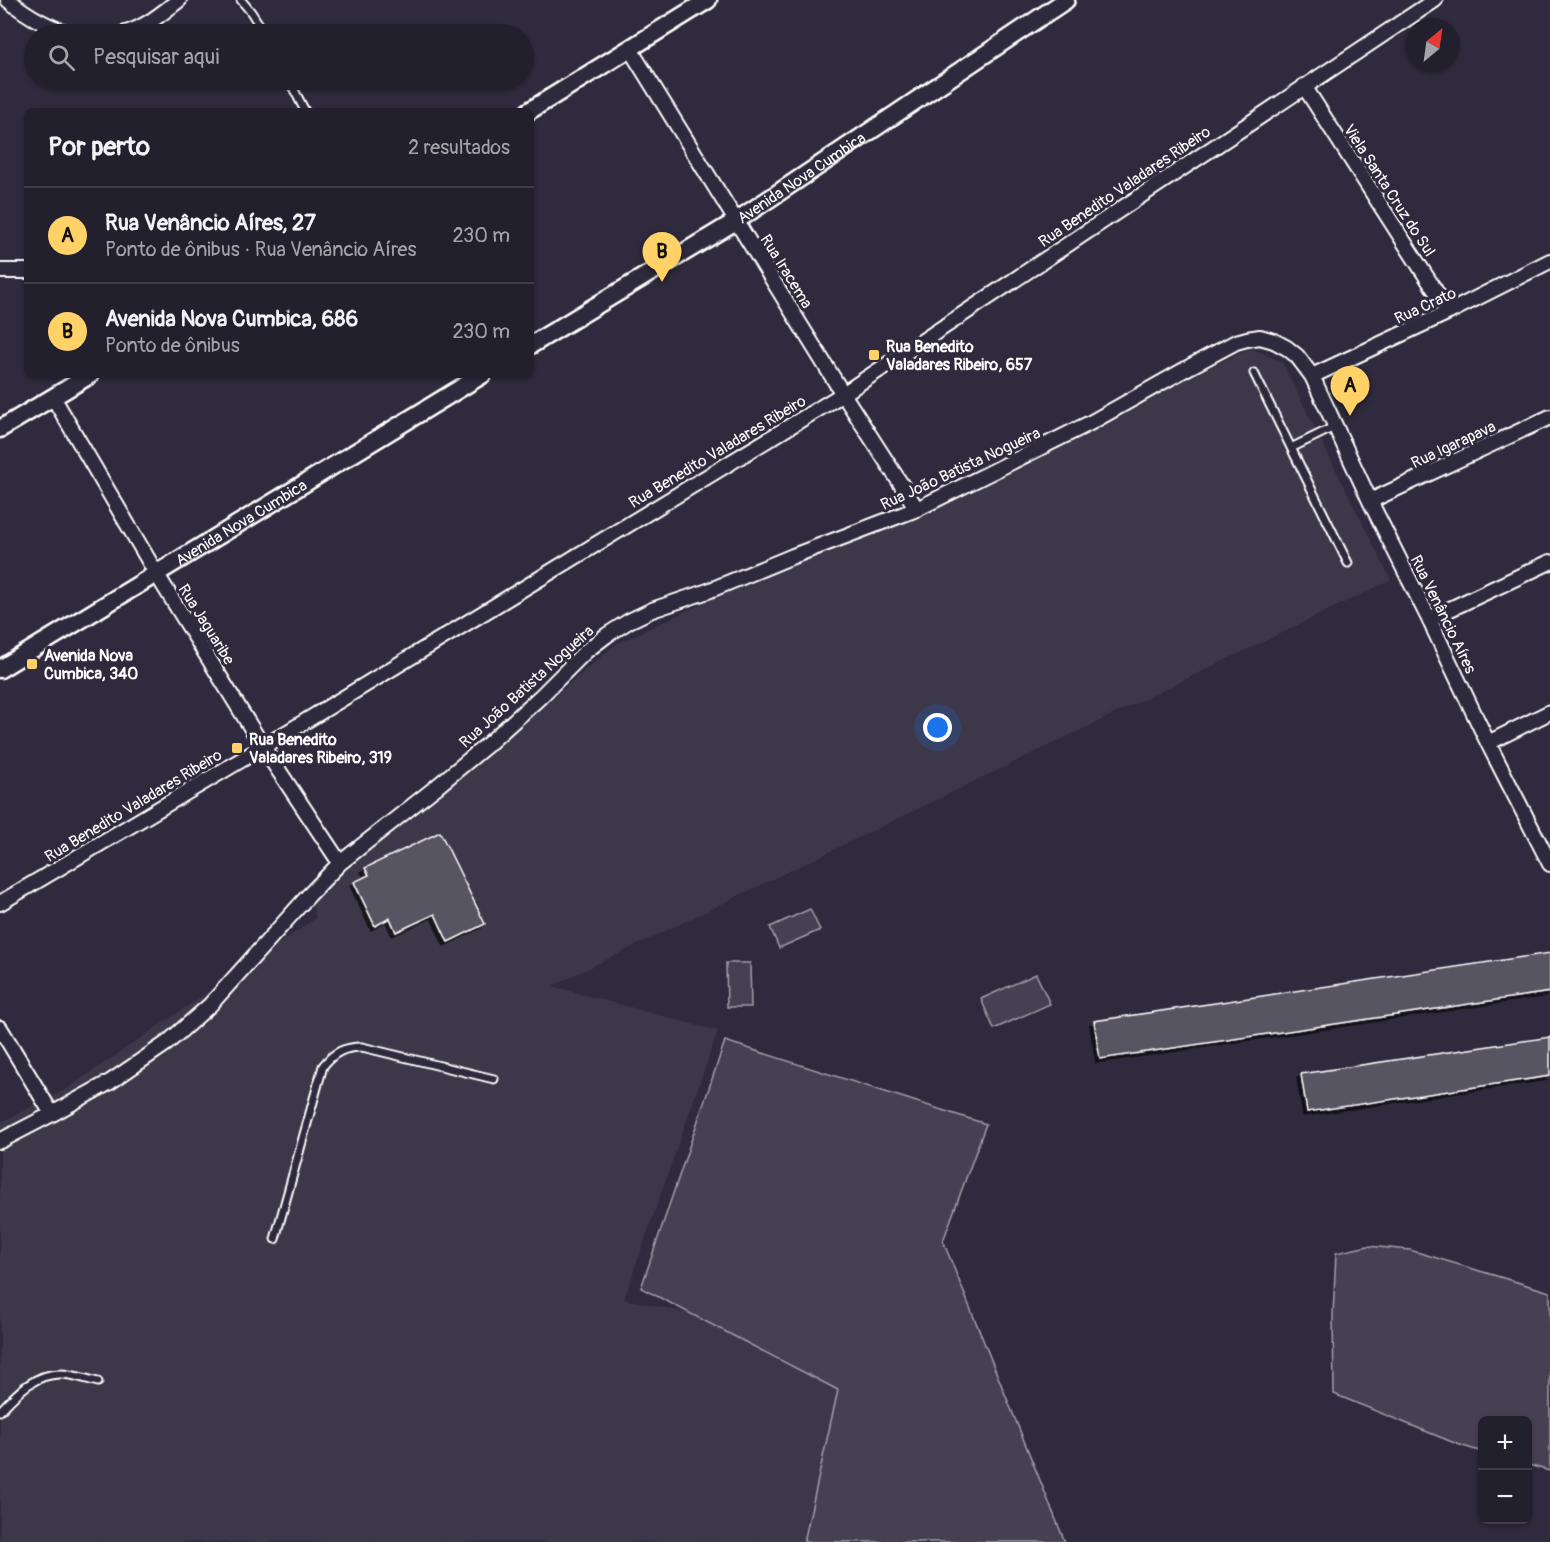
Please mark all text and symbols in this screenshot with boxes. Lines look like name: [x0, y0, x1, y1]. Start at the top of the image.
north arrow: [1406, 18, 1460, 72]
search box: [24, 24, 534, 90]
icon: search: [45, 41, 78, 74]
text: Pesquisar aqui: [93, 43, 219, 71]
street label: Viela Santa Cruz do Sul: [1339, 121, 1439, 260]
street label: Rua Benedito Valadares Ribeiro: [1035, 122, 1215, 252]
street label: Avenida Nova Cumbica: [734, 128, 870, 228]
text: Por perto: [48, 131, 150, 163]
text: 2 resultados: [408, 135, 510, 160]
text: Rua Venâncio Aíres, 27: [105, 209, 316, 237]
text: A: [61, 223, 74, 248]
text: 230 m: [453, 223, 510, 248]
street label: Rua Iracema: [756, 231, 817, 312]
pin: B: [642, 232, 682, 282]
text: Ponto de ônibus · Rua Venâncio Aíres: [105, 237, 416, 262]
street label: Rua Crato: [1391, 283, 1460, 329]
text: Avenida Nova Cumbica, 686: [105, 305, 358, 333]
text: B: [62, 319, 73, 344]
text: 230 m: [453, 319, 510, 344]
text: Ponto de ônibus: [105, 333, 240, 358]
place label: Rua Benedito Valadares Ribeiro, 657: [886, 337, 1033, 375]
marker: Rua Benedito Valadares Ribeiro, 657: [867, 348, 881, 362]
pin: A: [1330, 366, 1370, 416]
street label: Rua Benedito Valadares Ribeiro: [625, 391, 810, 513]
street label: Rua Igarapava: [1408, 417, 1499, 473]
street label: Rua João Batista Nogueira: [877, 423, 1044, 515]
street label: Avenida Nova Cumbica: [172, 475, 311, 571]
street label: Rua Venâncio Aíres: [1406, 552, 1480, 677]
street label: Rua Jaguaribe: [174, 581, 239, 669]
street label: Rua João Batista Nogueira: [455, 621, 598, 752]
place label: Avenida Nova Cumbica, 340: [44, 646, 138, 684]
marker: Avenida Nova Cumbica, 340: [25, 657, 39, 671]
your location: [923, 713, 952, 742]
place label: Rua Benedito Valadares Ribeiro, 319: [249, 730, 392, 768]
marker: Rua Benedito Valadares Ribeiro, 319: [230, 741, 244, 755]
street label: Rua Benedito Valadares Ribeiro: [41, 745, 226, 867]
map controls: [1478, 1416, 1532, 1524]
button: +: [1478, 1416, 1532, 1470]
button: −: [1478, 1470, 1532, 1524]

